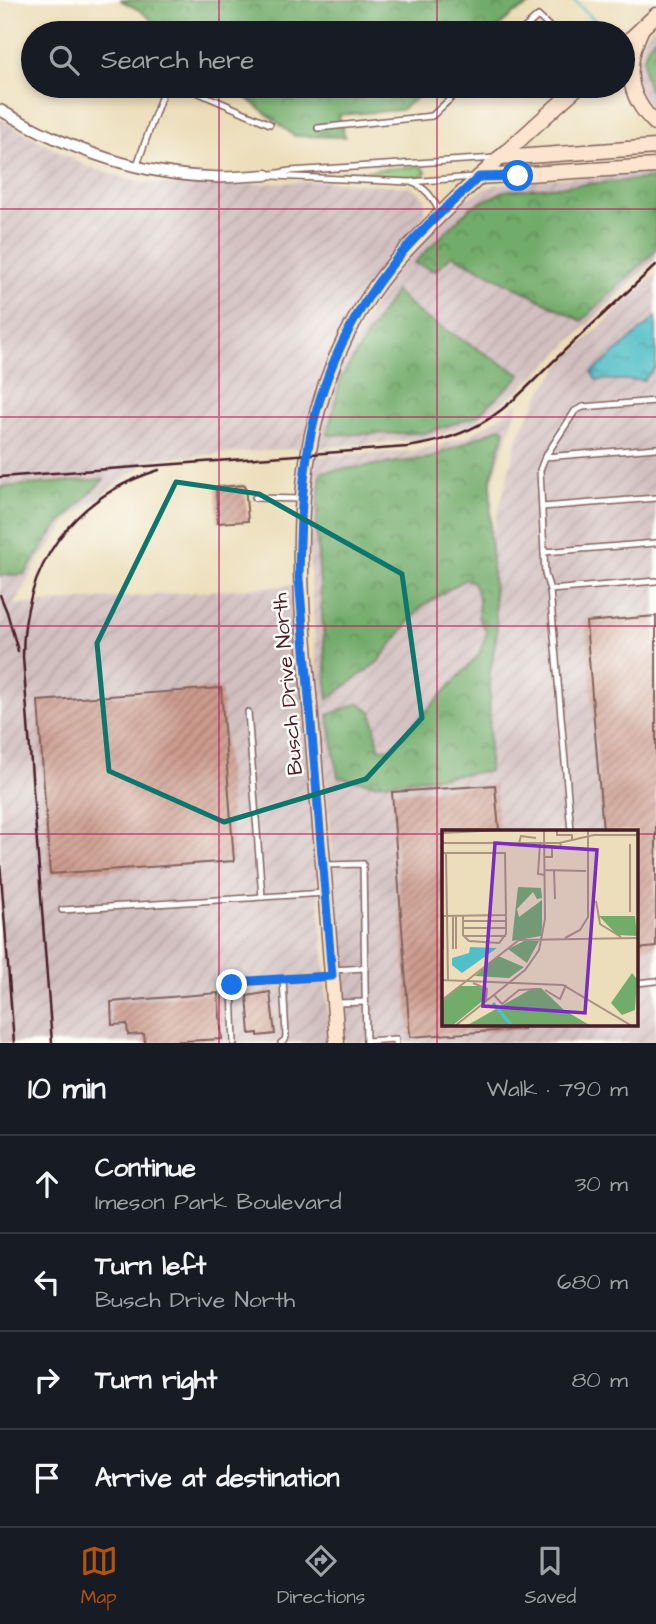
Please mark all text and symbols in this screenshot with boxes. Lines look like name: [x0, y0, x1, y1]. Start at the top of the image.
search box: [21, 21, 635, 98]
icon: search: [45, 41, 83, 79]
text: Search here: [101, 42, 254, 78]
route start: [502, 160, 533, 191]
street label: Busch Drive North: [265, 591, 310, 776]
inset map: [442, 830, 638, 1026]
route end: [216, 969, 247, 1000]
text: 10 min: [28, 1068, 106, 1110]
text: Walk · 790 m: [486, 1073, 628, 1105]
text: Continue: [95, 1150, 196, 1186]
icon: ahead: [28, 1165, 66, 1203]
text: 30 m: [575, 1168, 628, 1200]
text: Imeson Park Boulevard: [95, 1186, 342, 1218]
text: Turn left: [95, 1248, 206, 1284]
icon: left: [28, 1263, 66, 1301]
text: 680 m: [557, 1266, 628, 1298]
text: Busch Drive North: [95, 1284, 295, 1316]
icon: right: [28, 1361, 66, 1399]
text: Turn right: [95, 1362, 217, 1398]
text: 80 m: [571, 1364, 628, 1396]
icon: arrive: [28, 1459, 66, 1497]
text: Arrive at destination: [95, 1460, 340, 1496]
tab: Map: [80, 1542, 118, 1611]
tab: Directions: [277, 1542, 365, 1611]
tab: Saved: [525, 1542, 576, 1611]

